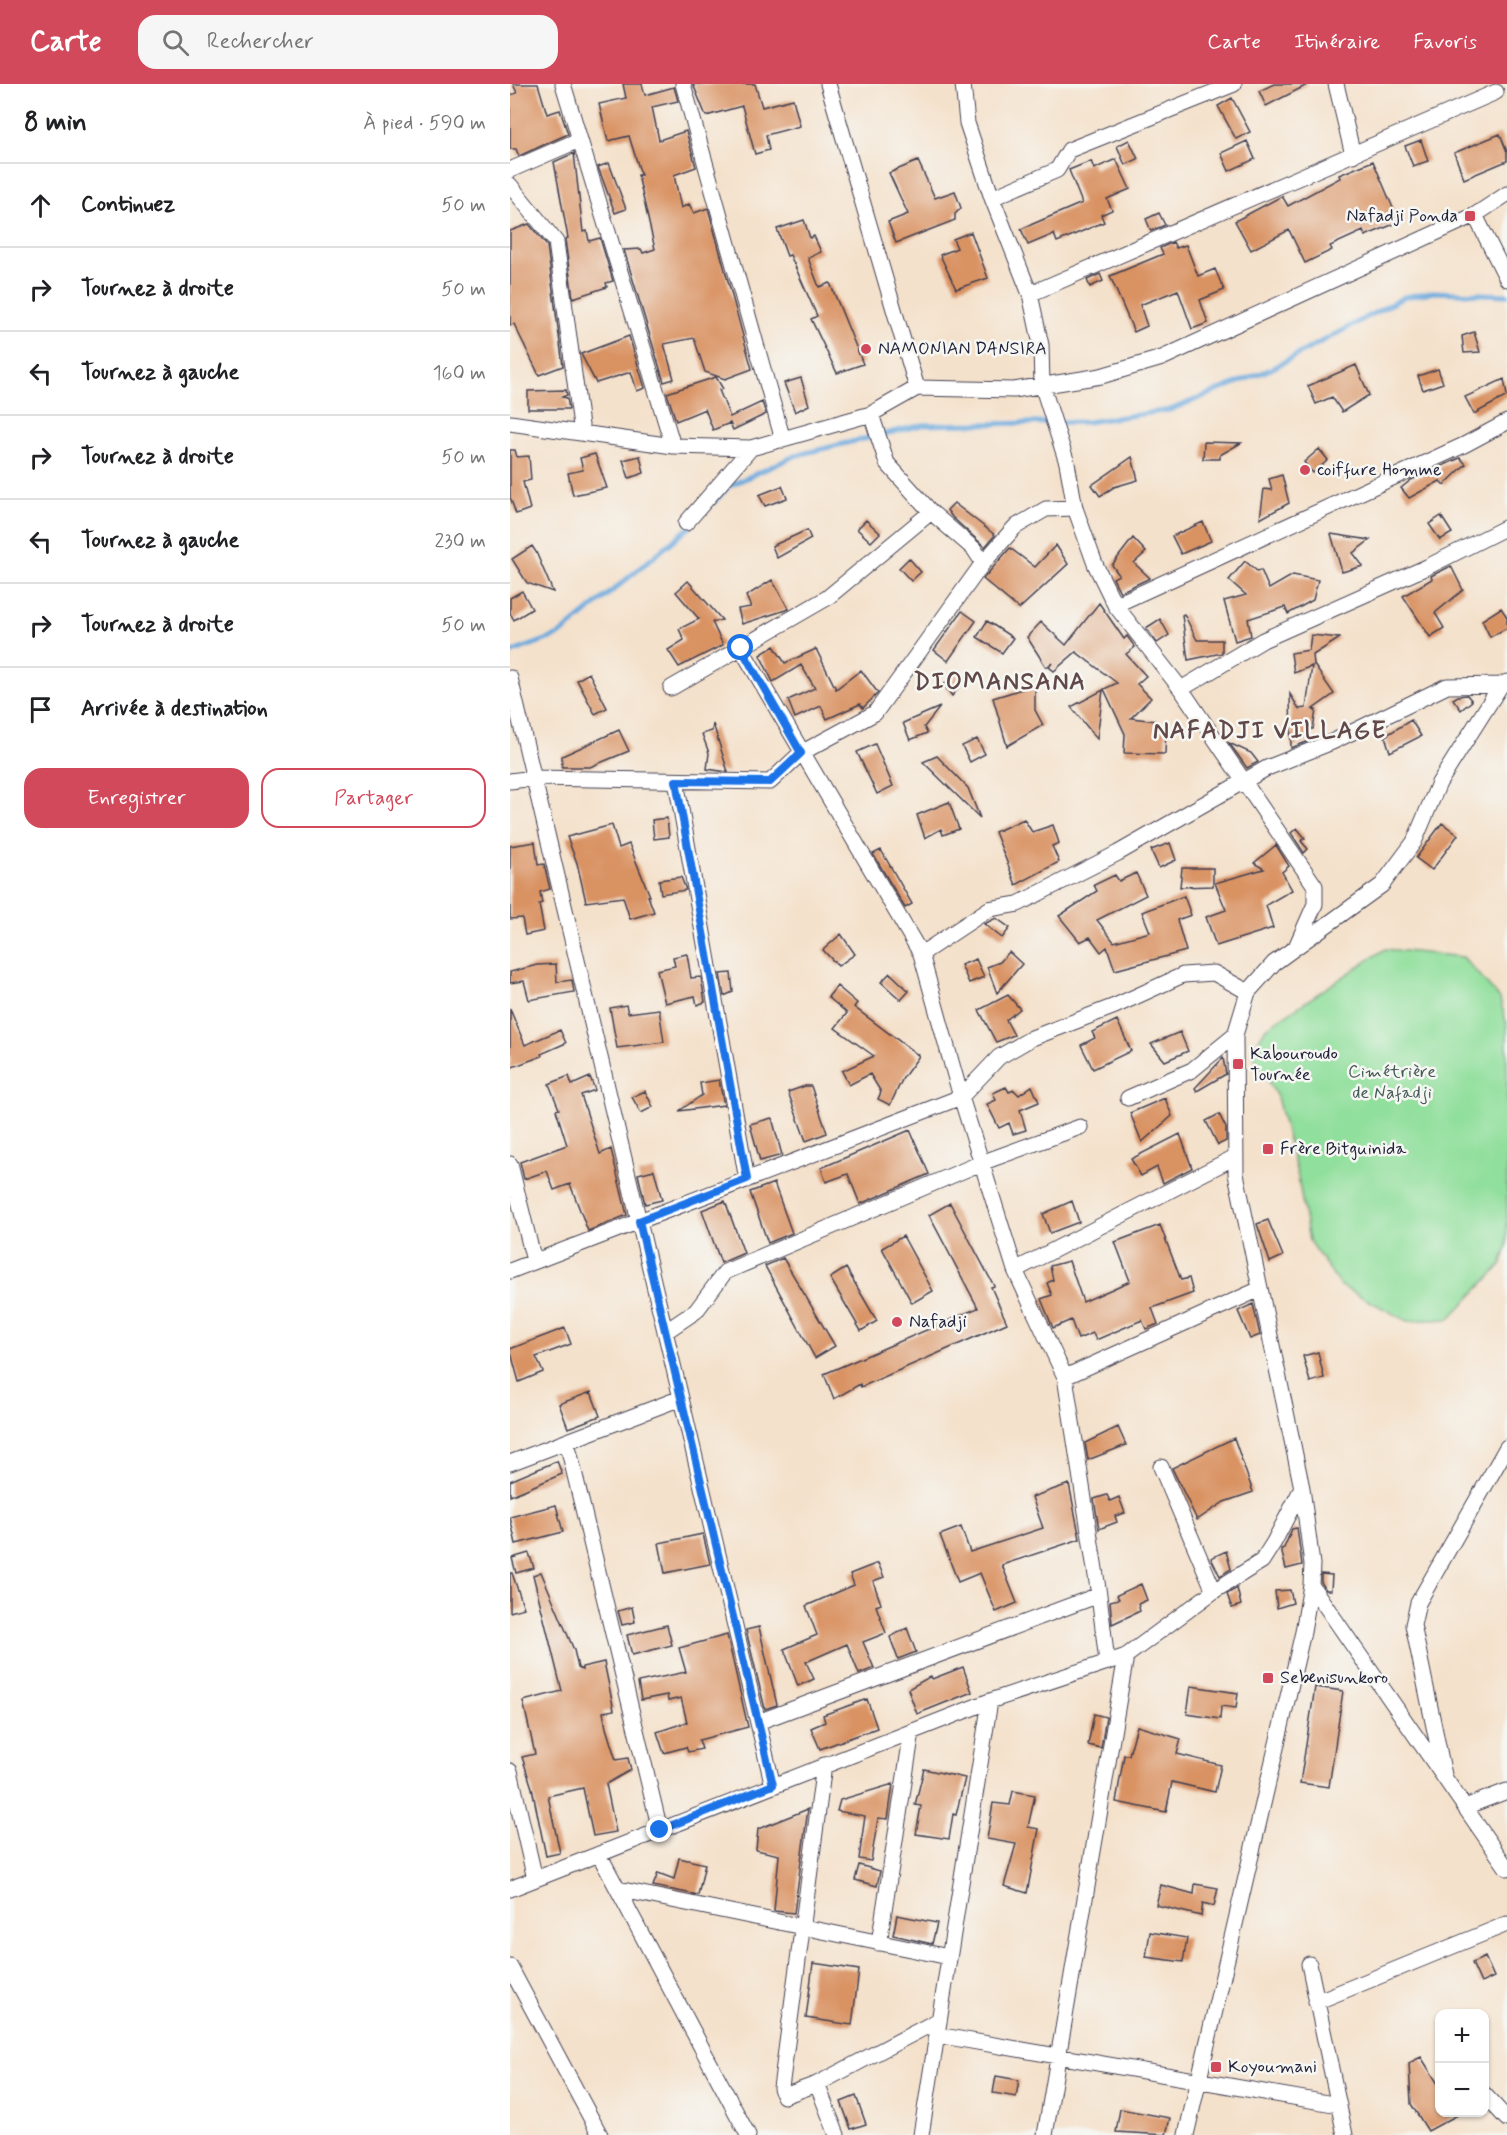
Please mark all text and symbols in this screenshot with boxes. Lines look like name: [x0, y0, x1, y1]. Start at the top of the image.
search box: [138, 15, 558, 69]
text: Carte: [30, 24, 102, 61]
icon: search: [159, 26, 192, 59]
text: Rechercher: [207, 28, 314, 56]
text: Carte: [1207, 28, 1261, 56]
text: Itinéraire: [1294, 28, 1380, 56]
text: Favoris: [1413, 28, 1477, 56]
text: 8 min: [24, 106, 87, 140]
text: À pied · 590 m: [363, 110, 486, 137]
icon: ahead: [24, 189, 57, 222]
text: Continuez: [81, 191, 175, 219]
text: 50 m: [441, 192, 486, 219]
place label: Nafadji Ponda: [1346, 204, 1458, 228]
marker: Nafadji Ponda: [1463, 209, 1477, 223]
icon: right: [24, 273, 57, 306]
text: Tournez à droite: [81, 275, 234, 303]
text: 50 m: [441, 276, 486, 303]
place label: NAMONIAN DANSIRA: [878, 337, 1047, 361]
marker: NAMONIAN DANSIRA: [859, 342, 873, 356]
icon: left: [24, 357, 57, 390]
text: Tournez à gauche: [81, 359, 239, 387]
text: 160 m: [433, 360, 486, 387]
icon: right: [24, 441, 57, 474]
text: Tournez à droite: [81, 443, 234, 471]
text: 50 m: [441, 444, 486, 471]
place label: coiffure Homme: [1317, 458, 1441, 482]
marker: coiffure Homme: [1298, 463, 1312, 477]
icon: left: [24, 525, 57, 558]
text: Tournez à gauche: [81, 527, 239, 555]
text: 230 m: [434, 528, 486, 555]
icon: right: [24, 609, 57, 642]
text: Tournez à droite: [81, 611, 234, 639]
text: 50 m: [441, 612, 486, 639]
route start: [727, 634, 753, 660]
district label: DIOMANSANA: [913, 667, 1087, 698]
icon: arrive: [24, 693, 57, 726]
text: Arrivée à destination: [81, 695, 268, 723]
district label: NAFADJI VILLAGE: [1153, 716, 1387, 747]
button: Enregistrer: [24, 768, 249, 828]
button: Partager: [261, 768, 486, 828]
place label: Kabouroudo Tournée: [1250, 1042, 1338, 1087]
marker: Kabouroudo Tournée: [1231, 1057, 1245, 1071]
park label: Cimétrière de Nafadji: [1348, 1060, 1436, 1105]
place label: Frère Bitguinida: [1280, 1137, 1406, 1161]
marker: Frère Bitguinida: [1261, 1142, 1275, 1156]
place label: Nafadji: [909, 1310, 967, 1334]
marker: Nafadji: [890, 1315, 904, 1329]
place label: Sebenisunkoro: [1280, 1666, 1388, 1690]
marker: Sebenisunkoro: [1261, 1671, 1275, 1685]
route end: [646, 1816, 672, 1842]
map controls: [1435, 2009, 1489, 2117]
button: +: [1435, 2009, 1489, 2063]
place label: Koyoumani: [1228, 2055, 1317, 2079]
marker: Koyoumani: [1209, 2060, 1223, 2074]
button: −: [1435, 2063, 1489, 2117]

